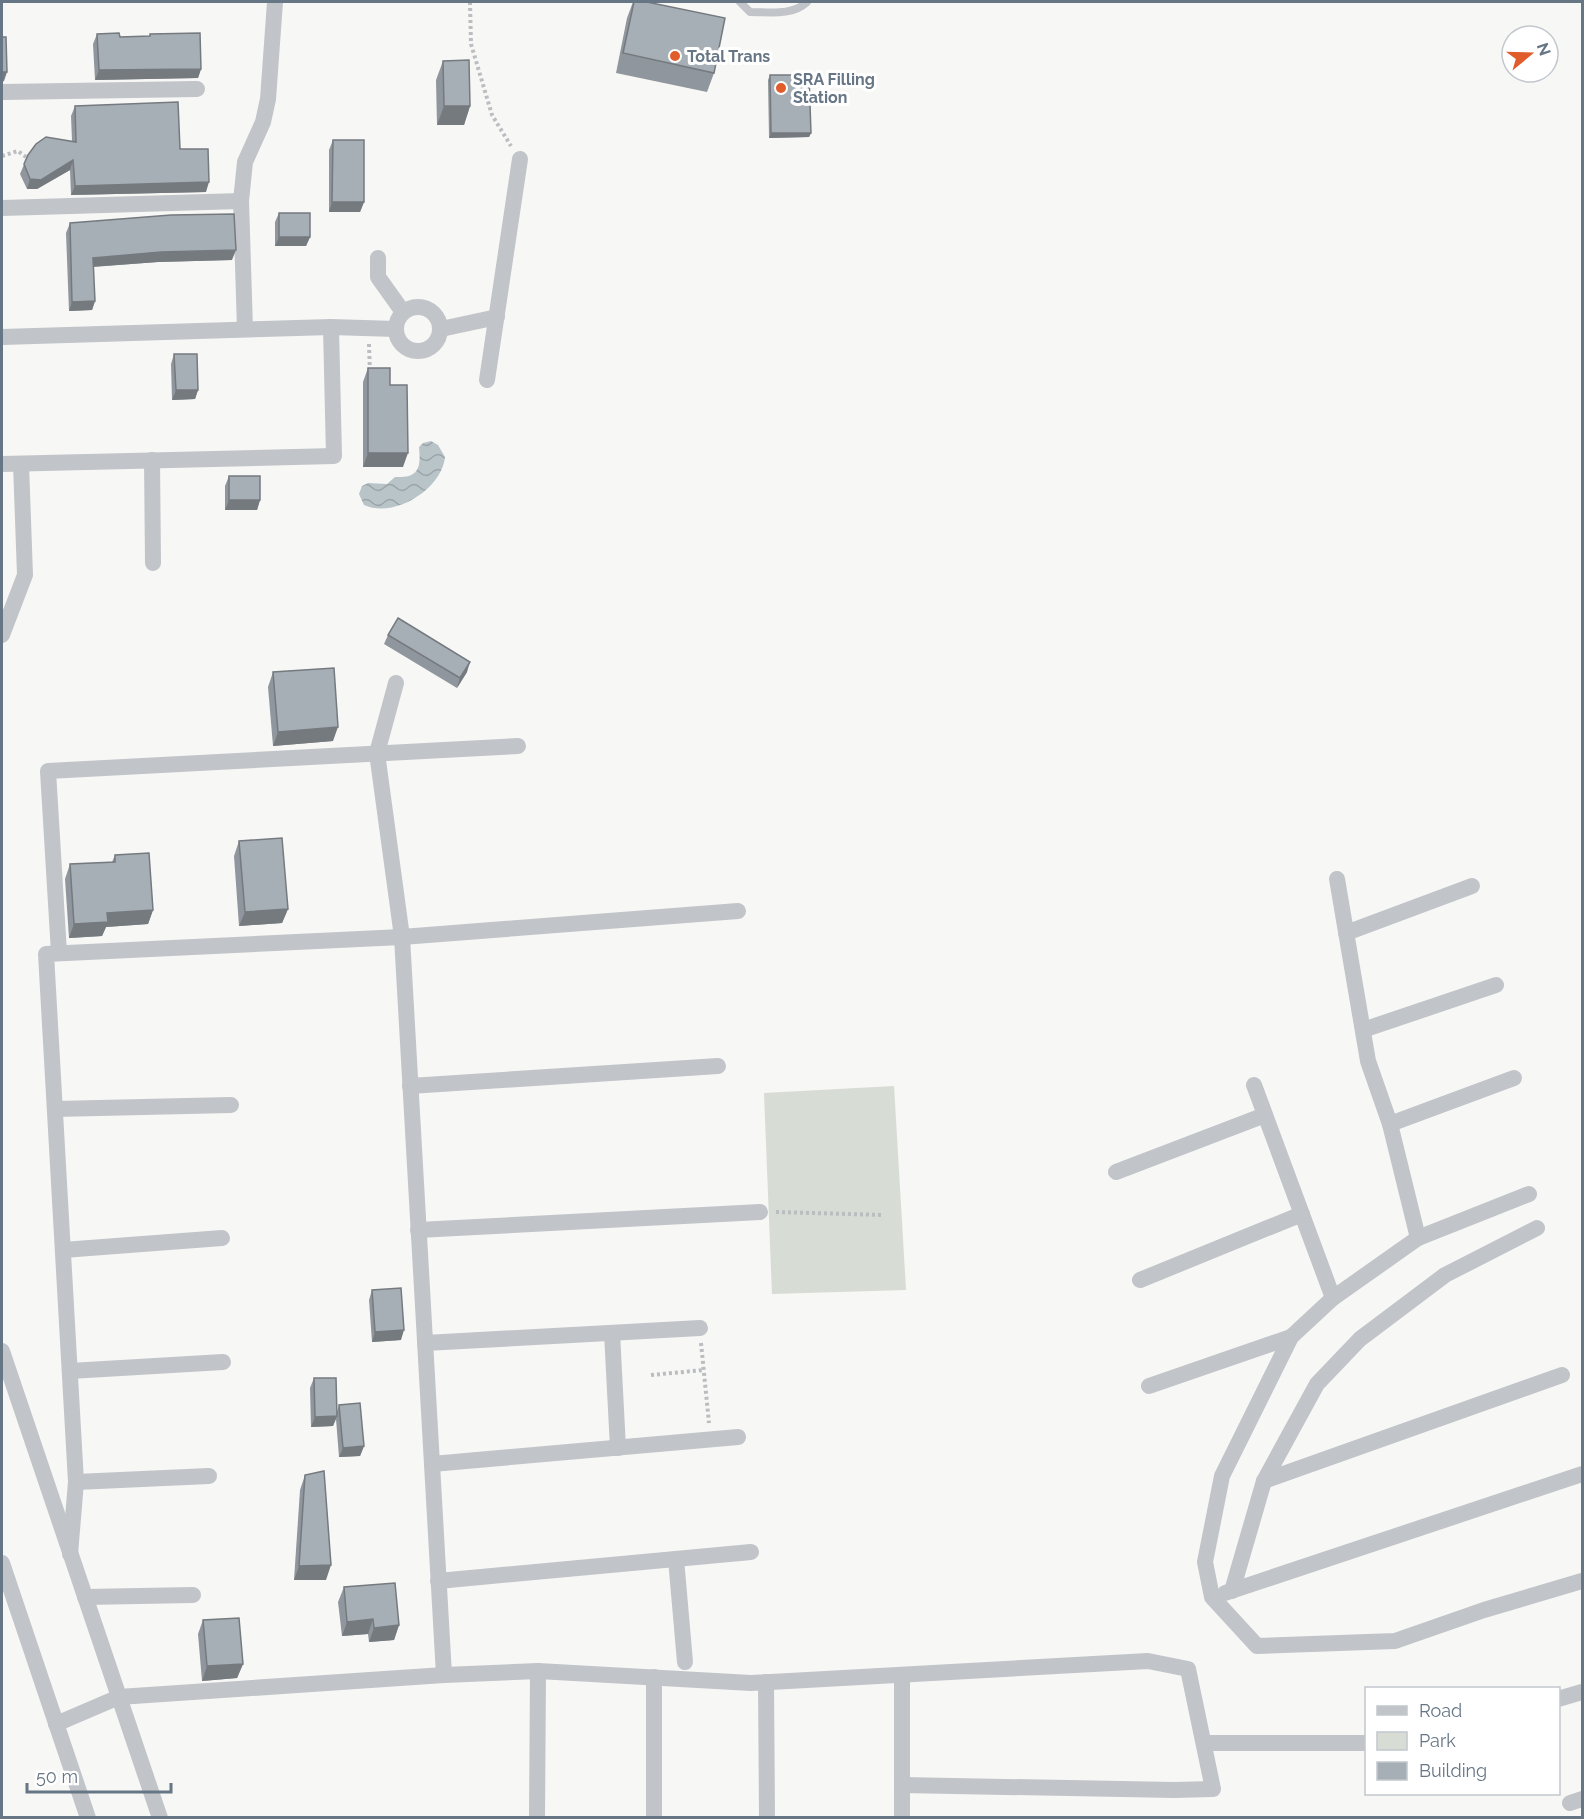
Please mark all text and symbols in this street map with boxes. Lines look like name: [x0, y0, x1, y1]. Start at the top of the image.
north arrow: [1500, 24, 1560, 84]
text: N: [1533, 40, 1555, 58]
place label: Total Trans: [687, 47, 770, 66]
marker: Total Trans: [668, 49, 682, 63]
place label: SRA Filling Station: [793, 70, 875, 107]
marker: SRA Filling Station: [774, 81, 788, 95]
legend: [1365, 1687, 1560, 1795]
text: Road: [1419, 1700, 1462, 1721]
text: Park: [1419, 1730, 1456, 1751]
scale bar: [27, 1756, 171, 1794]
text: Building: [1419, 1760, 1487, 1781]
text: 50 m: [36, 1766, 78, 1787]

